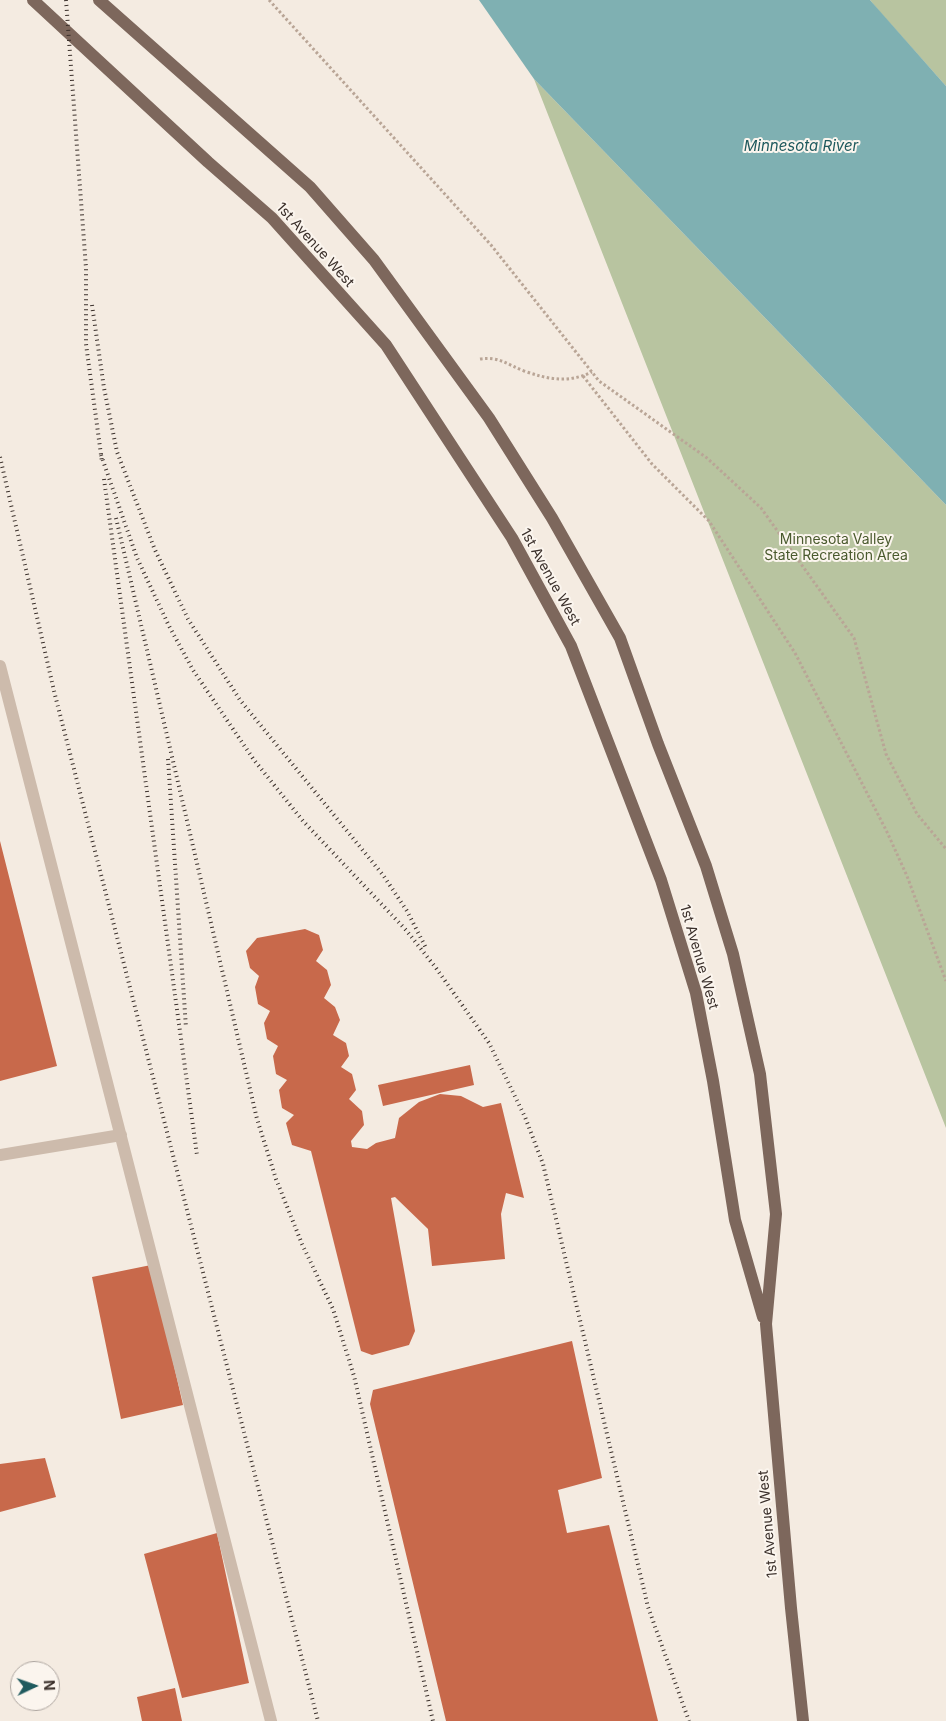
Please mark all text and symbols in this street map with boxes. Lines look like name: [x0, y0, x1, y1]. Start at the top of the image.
water label: Minnesota River: [744, 137, 858, 155]
street label: 1st Avenue West: [273, 199, 357, 291]
street label: 1st Avenue West: [516, 526, 584, 628]
park label: Minnesota Valley State Recreation Area: [764, 532, 908, 564]
street label: 1st Avenue West: [676, 903, 722, 1011]
street label: 1st Avenue West: [755, 1470, 781, 1578]
north arrow: [10, 1661, 60, 1711]
text: N: [41, 1679, 58, 1691]

